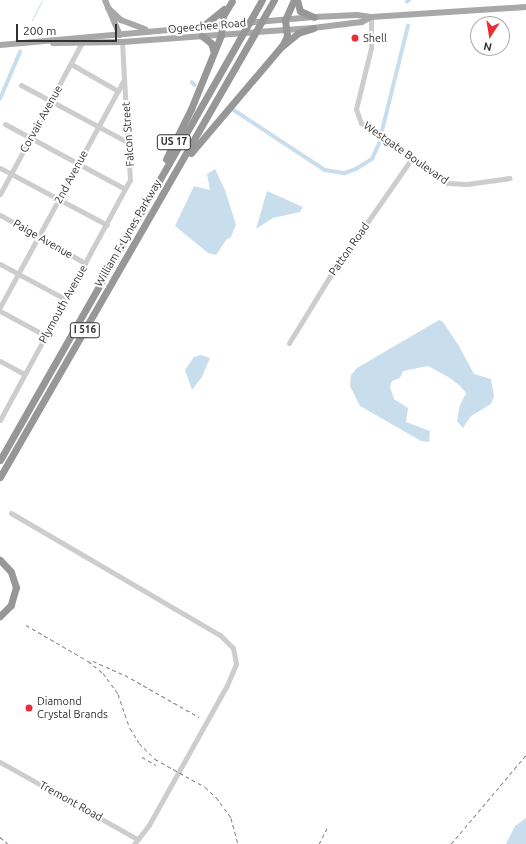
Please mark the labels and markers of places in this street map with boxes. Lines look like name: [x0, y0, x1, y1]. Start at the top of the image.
place label: Shell: [363, 31, 387, 45]
marker: Shell: [350, 33, 360, 43]
place label: Diamond Crystal Brands: [37, 695, 108, 721]
marker: Diamond Crystal Brands: [24, 703, 34, 713]

